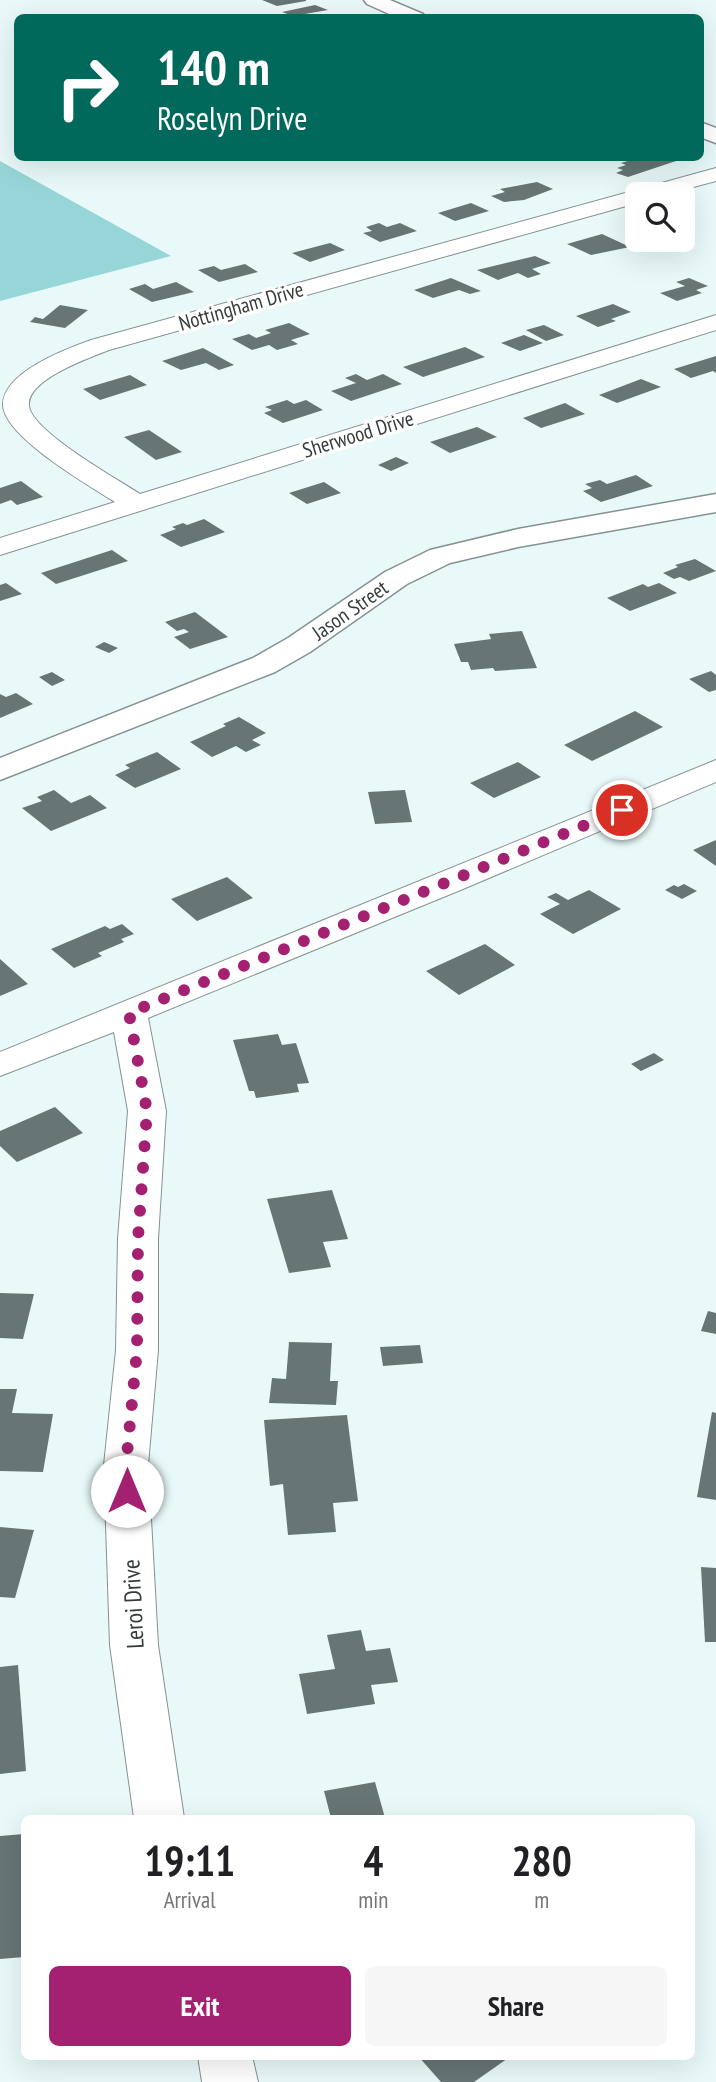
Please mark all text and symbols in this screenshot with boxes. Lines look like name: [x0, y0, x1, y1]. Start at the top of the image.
text: 140 m: [157, 35, 270, 99]
icon: right: [42, 42, 133, 133]
text: Roselyn Drive: [157, 97, 307, 139]
map controls: [625, 182, 695, 252]
button: search: [625, 182, 695, 252]
street label: Nottingham Drive: [175, 275, 307, 337]
street label: Sherwood Drive: [299, 404, 417, 464]
street label: Jason Street: [306, 574, 393, 647]
pin: [592, 780, 652, 840]
icon: arrive: [603, 791, 641, 829]
position arrow: [90, 1454, 164, 1528]
street label: Leroi Drive: [115, 1558, 151, 1650]
text: 19:11: [144, 1833, 235, 1888]
text: 4: [363, 1833, 383, 1888]
text: 280: [512, 1833, 572, 1888]
text: Arrival: [164, 1885, 216, 1914]
text: min: [358, 1885, 388, 1914]
text: m: [534, 1885, 549, 1914]
button: Exit: [49, 1966, 351, 2046]
button: Share: [365, 1966, 667, 2046]

